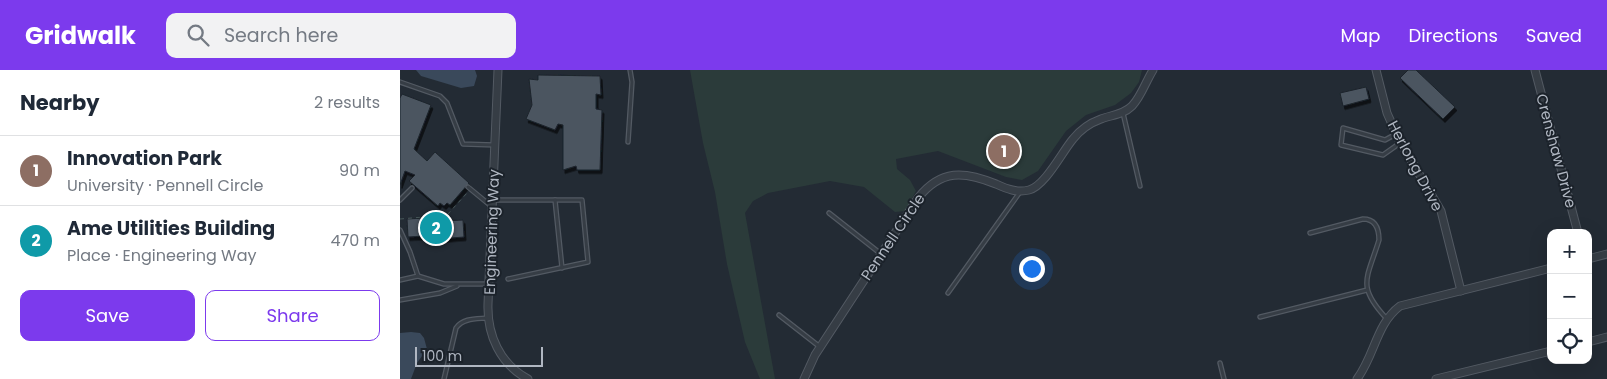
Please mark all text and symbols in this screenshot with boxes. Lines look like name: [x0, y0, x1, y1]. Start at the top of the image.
search box: [166, 13, 516, 58]
text: Gridwalk: [25, 19, 136, 52]
icon: search: [184, 21, 212, 49]
text: Search here: [224, 22, 338, 49]
text: Map: [1341, 23, 1380, 48]
text: Directions: [1408, 23, 1498, 48]
text: Saved: [1526, 23, 1582, 48]
text: Nearby: [20, 88, 100, 117]
text: 2 results: [314, 91, 380, 114]
street label: Crenshaw Drive: [1531, 91, 1582, 210]
street label: Herlong Drive: [1383, 117, 1448, 215]
pin: 1: [988, 132, 1020, 170]
text: Innovation Park: [67, 145, 222, 172]
text: 1: [33, 159, 39, 182]
text: 90 m: [339, 159, 380, 182]
street label: Engineering Way: [479, 168, 504, 295]
text: University · Pennell Circle: [67, 174, 263, 197]
street label: Pennell Circle: [856, 189, 929, 284]
pin: 2: [420, 209, 452, 247]
text: Ame Utilities Building: [67, 215, 275, 242]
text: 2: [31, 229, 41, 252]
text: 470 m: [330, 229, 380, 252]
map controls: [1547, 229, 1592, 364]
button: +: [1547, 229, 1592, 274]
text: Place · Engineering Way: [67, 244, 257, 267]
your location: [1019, 256, 1045, 282]
button: −: [1547, 274, 1592, 319]
button: Save: [20, 290, 195, 341]
button: Share: [205, 290, 380, 341]
button: locate: [1547, 319, 1592, 364]
scale bar: [415, 344, 542, 367]
text: 100 m: [422, 346, 462, 366]

